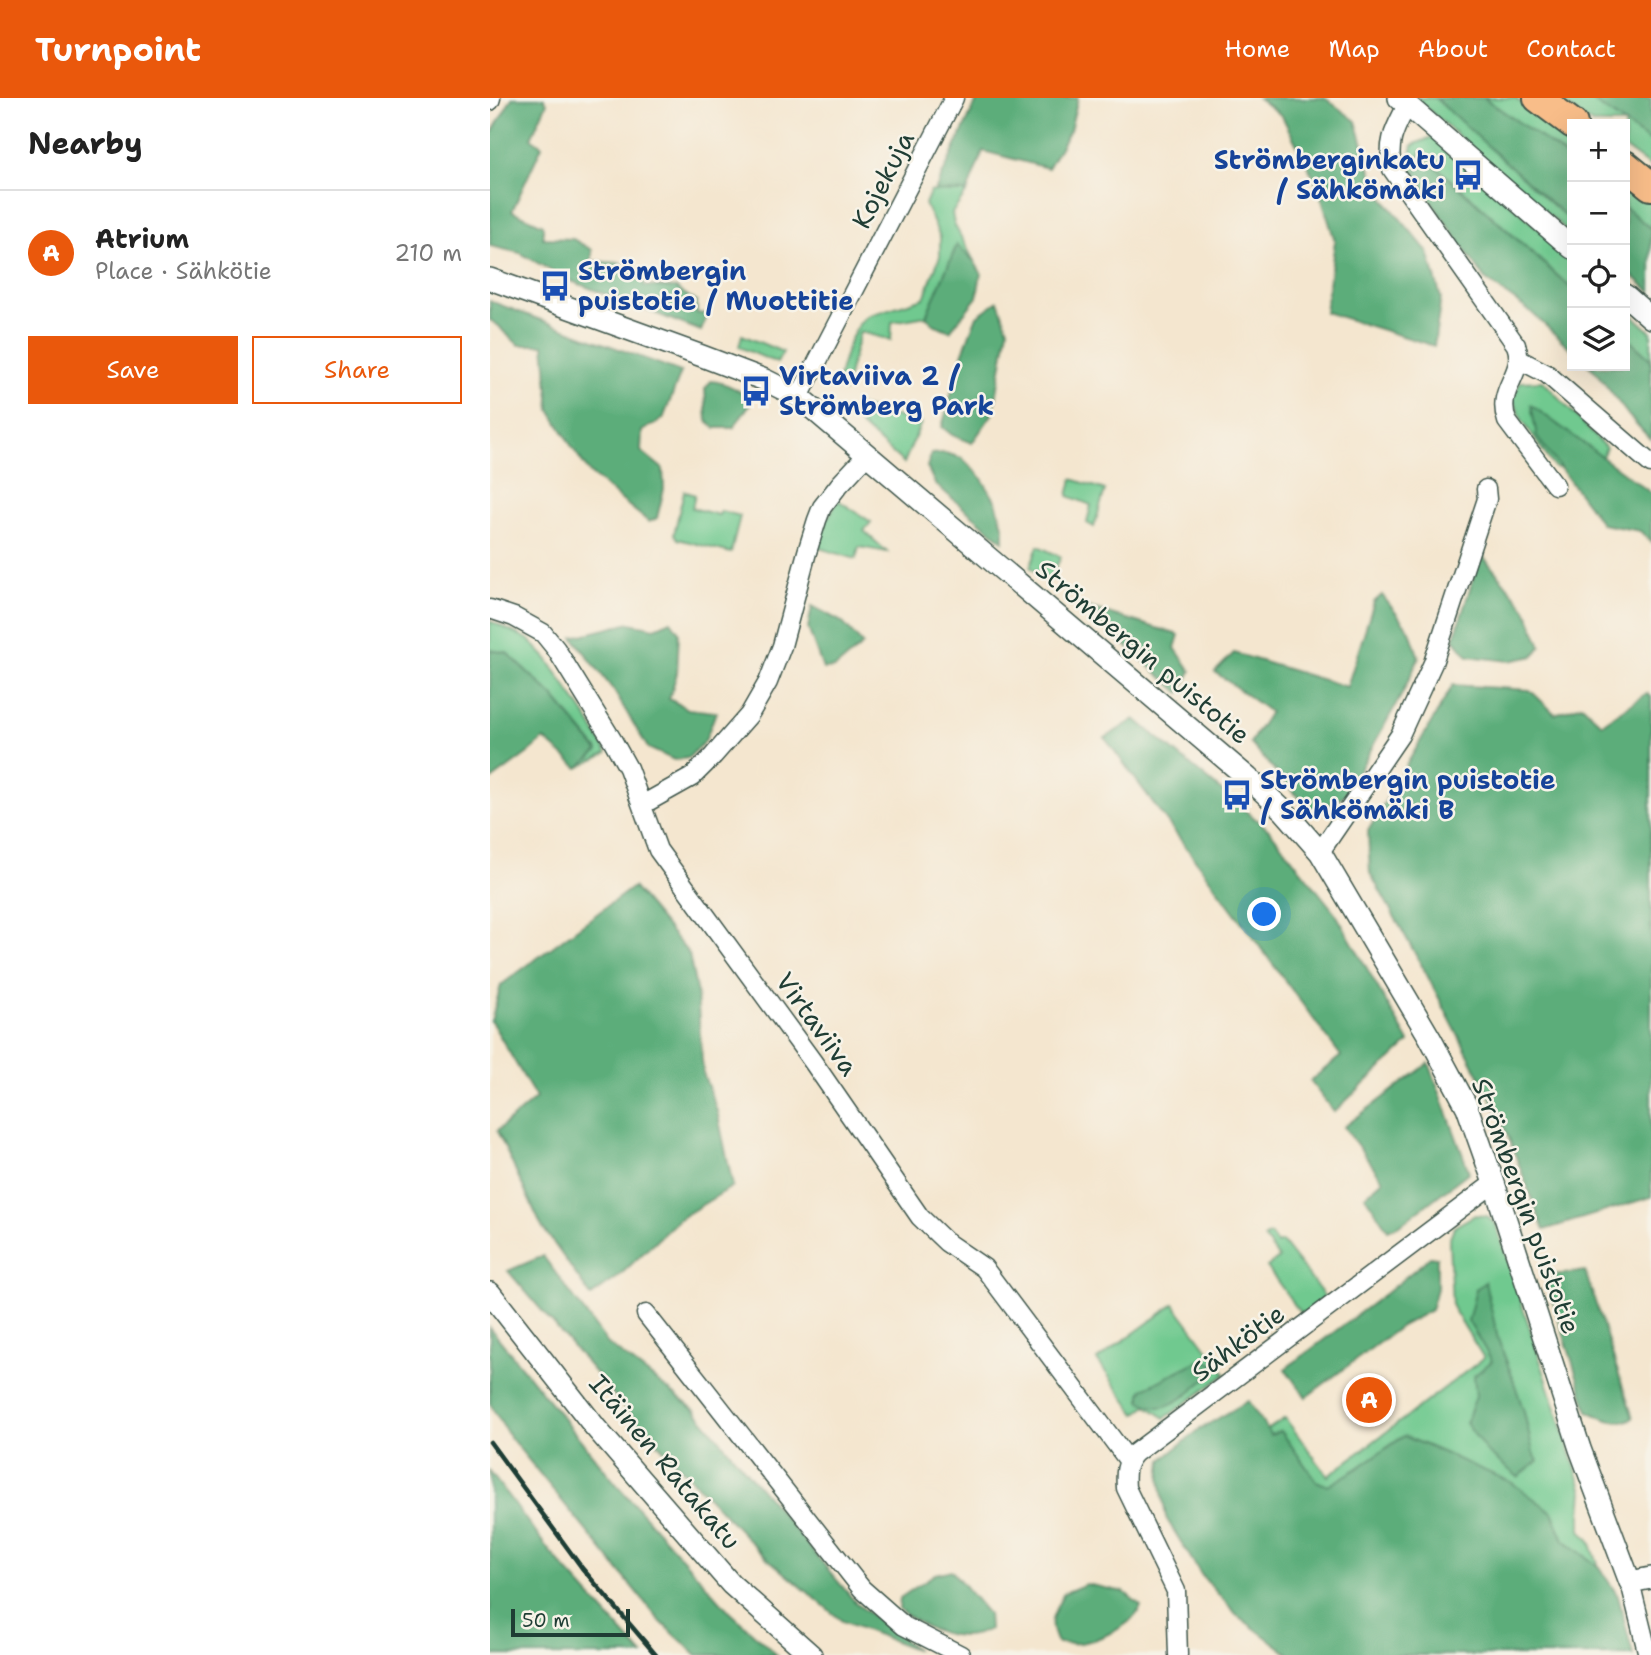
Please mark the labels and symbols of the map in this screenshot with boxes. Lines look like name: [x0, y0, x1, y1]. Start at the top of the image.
street label: Kojekuja: [843, 125, 922, 234]
place label: Strömberginkatu / Sähkömäki: [1214, 142, 1445, 207]
bus stop icon: Strömberginkatu / Sähkömäki: [1451, 158, 1485, 192]
place label: Strömbergin puistotie / Muottitie: [578, 253, 854, 318]
bus stop icon: Strömbergin puistotie / Muottitie: [538, 269, 572, 303]
place label: Virtaviiva 2 / Strömberg Park: [779, 358, 994, 423]
bus stop icon: Virtaviiva 2 / Strömberg Park: [739, 374, 773, 408]
street label: Strömbergin puistotie: [1029, 552, 1258, 752]
place label: Strömbergin puistotie / Sähkömäki B: [1260, 762, 1556, 827]
bus stop icon: Strömbergin puistotie / Sähkömäki B: [1220, 778, 1254, 812]
your location: [1247, 897, 1281, 931]
street label: Virtaviiva: [768, 965, 867, 1082]
street label: Strömbergin puistotie: [1464, 1073, 1589, 1339]
street label: Sähkötie: [1184, 1296, 1292, 1389]
street label: Itäinen Ratakatu: [582, 1367, 749, 1557]
pin: A: [1346, 1374, 1392, 1426]
scale bar: [511, 1606, 630, 1638]

